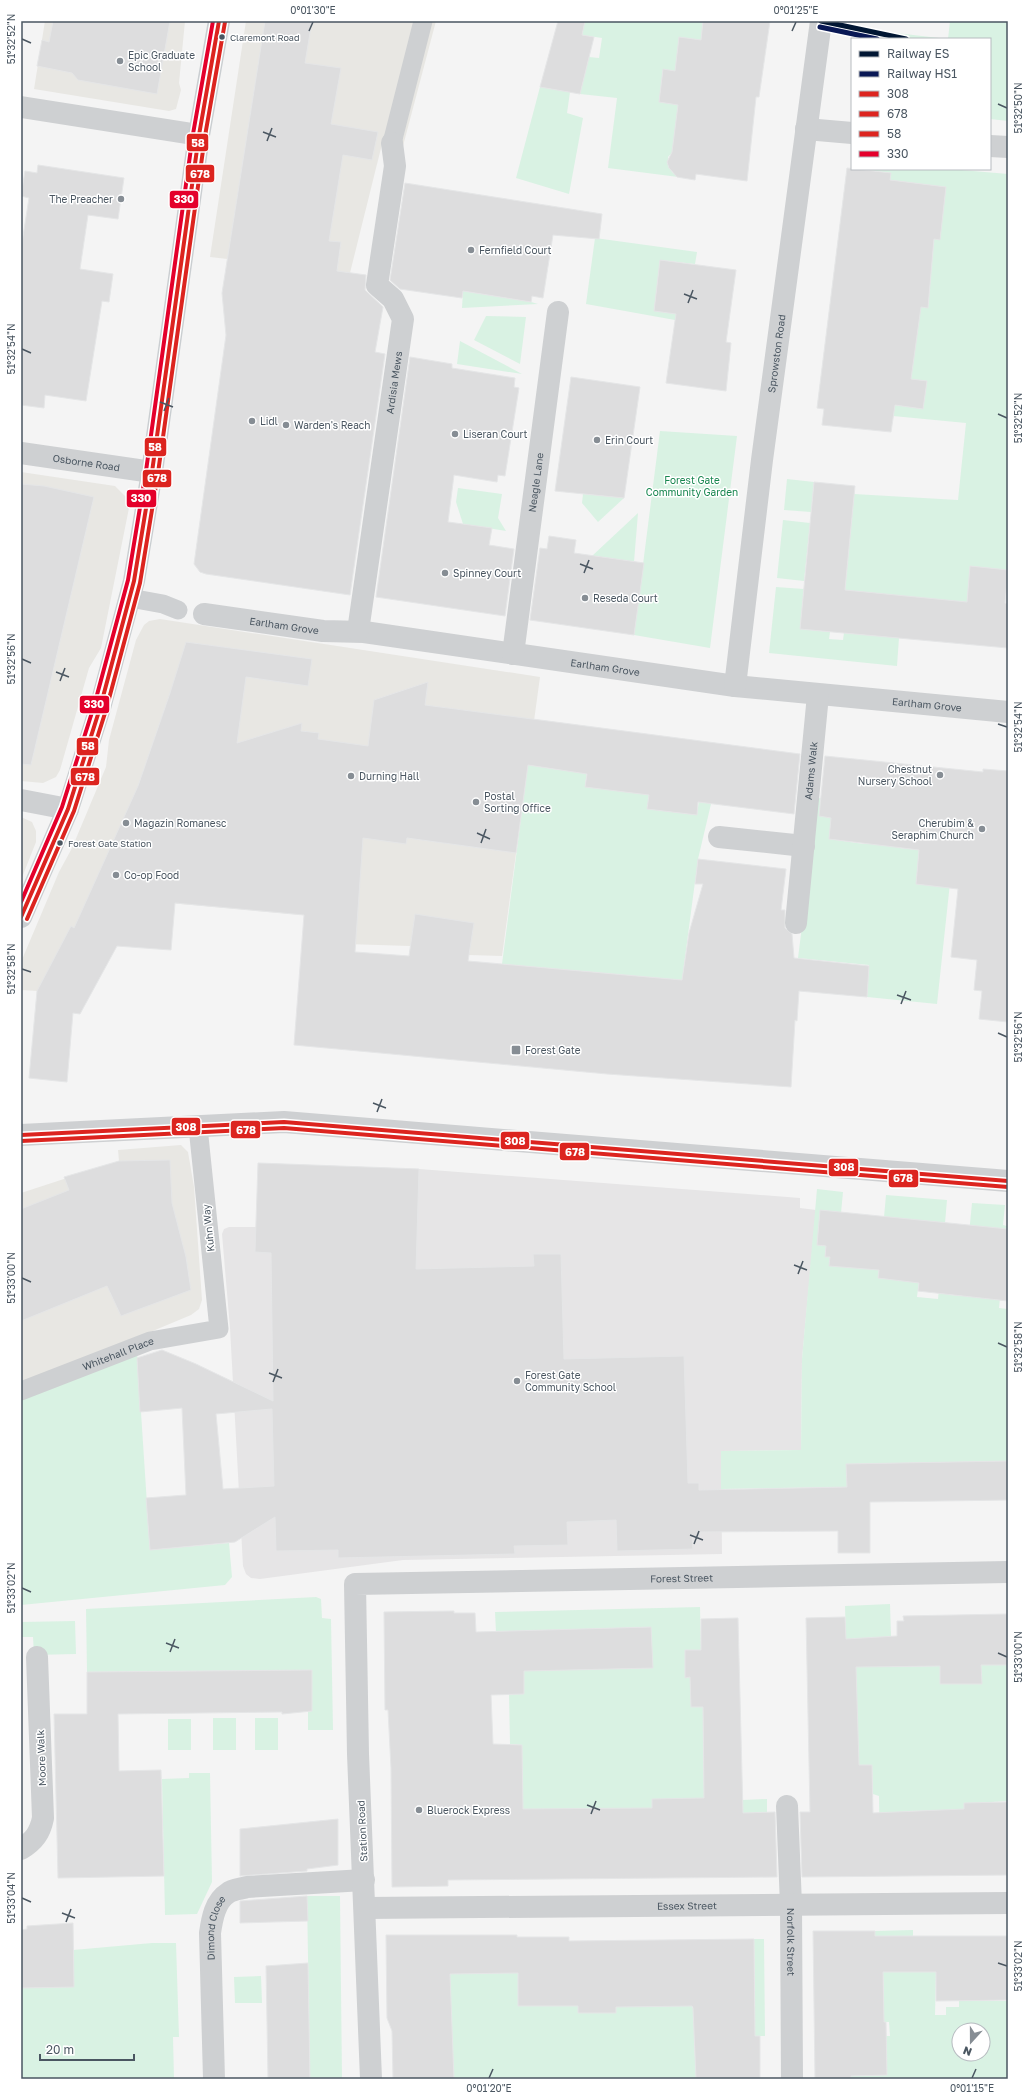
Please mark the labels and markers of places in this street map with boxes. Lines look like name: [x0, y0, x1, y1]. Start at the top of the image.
marker: Claremont Road: [217, 32, 227, 42]
place label: Claremont Road: [230, 32, 299, 43]
place label: Epic Graduate School: [128, 49, 195, 73]
marker: Epic Graduate School: [115, 56, 125, 66]
place label: The Preacher: [49, 193, 113, 205]
marker: The Preacher: [116, 194, 126, 204]
place label: Fernfield Court: [479, 244, 552, 256]
marker: Fernfield Court: [466, 245, 476, 255]
place label: Lidl: [260, 415, 278, 427]
marker: Lidl: [247, 416, 257, 426]
place label: Warden's Reach: [294, 419, 370, 431]
marker: Warden's Reach: [281, 420, 291, 430]
place label: Liseran Court: [463, 428, 528, 440]
marker: Liseran Court: [450, 429, 460, 439]
place label: Erin Court: [605, 434, 653, 446]
marker: Erin Court: [592, 435, 602, 445]
place label: Spinney Court: [453, 567, 521, 579]
marker: Spinney Court: [440, 568, 450, 578]
place label: Reseda Court: [593, 592, 658, 604]
marker: Reseda Court: [580, 593, 590, 603]
place label: Chestnut Nursery School: [858, 763, 932, 787]
place label: Durning Hall: [359, 770, 419, 782]
marker: Chestnut Nursery School: [935, 770, 945, 780]
marker: Durning Hall: [346, 771, 356, 781]
place label: Postal Sorting Office: [484, 790, 551, 814]
marker: Postal Sorting Office: [471, 797, 481, 807]
place label: Magazin Romanesc: [134, 817, 227, 829]
place label: Cherubim & Seraphim Church: [892, 817, 974, 841]
marker: Magazin Romanesc: [121, 818, 131, 828]
marker: Cherubim & Seraphim Church: [977, 824, 987, 834]
marker: Forest Gate Station: [55, 838, 65, 848]
place label: Forest Gate Station: [68, 838, 151, 849]
place label: Co-op Food: [124, 869, 179, 881]
marker: Co-op Food: [111, 870, 121, 880]
marker: Forest Gate: [510, 1044, 522, 1056]
place label: Forest Gate: [525, 1044, 581, 1056]
place label: Forest Gate Community School: [525, 1369, 616, 1393]
marker: Forest Gate Community School: [512, 1376, 522, 1386]
place label: Bluerock Express: [427, 1804, 510, 1816]
marker: Bluerock Express: [414, 1805, 424, 1815]

